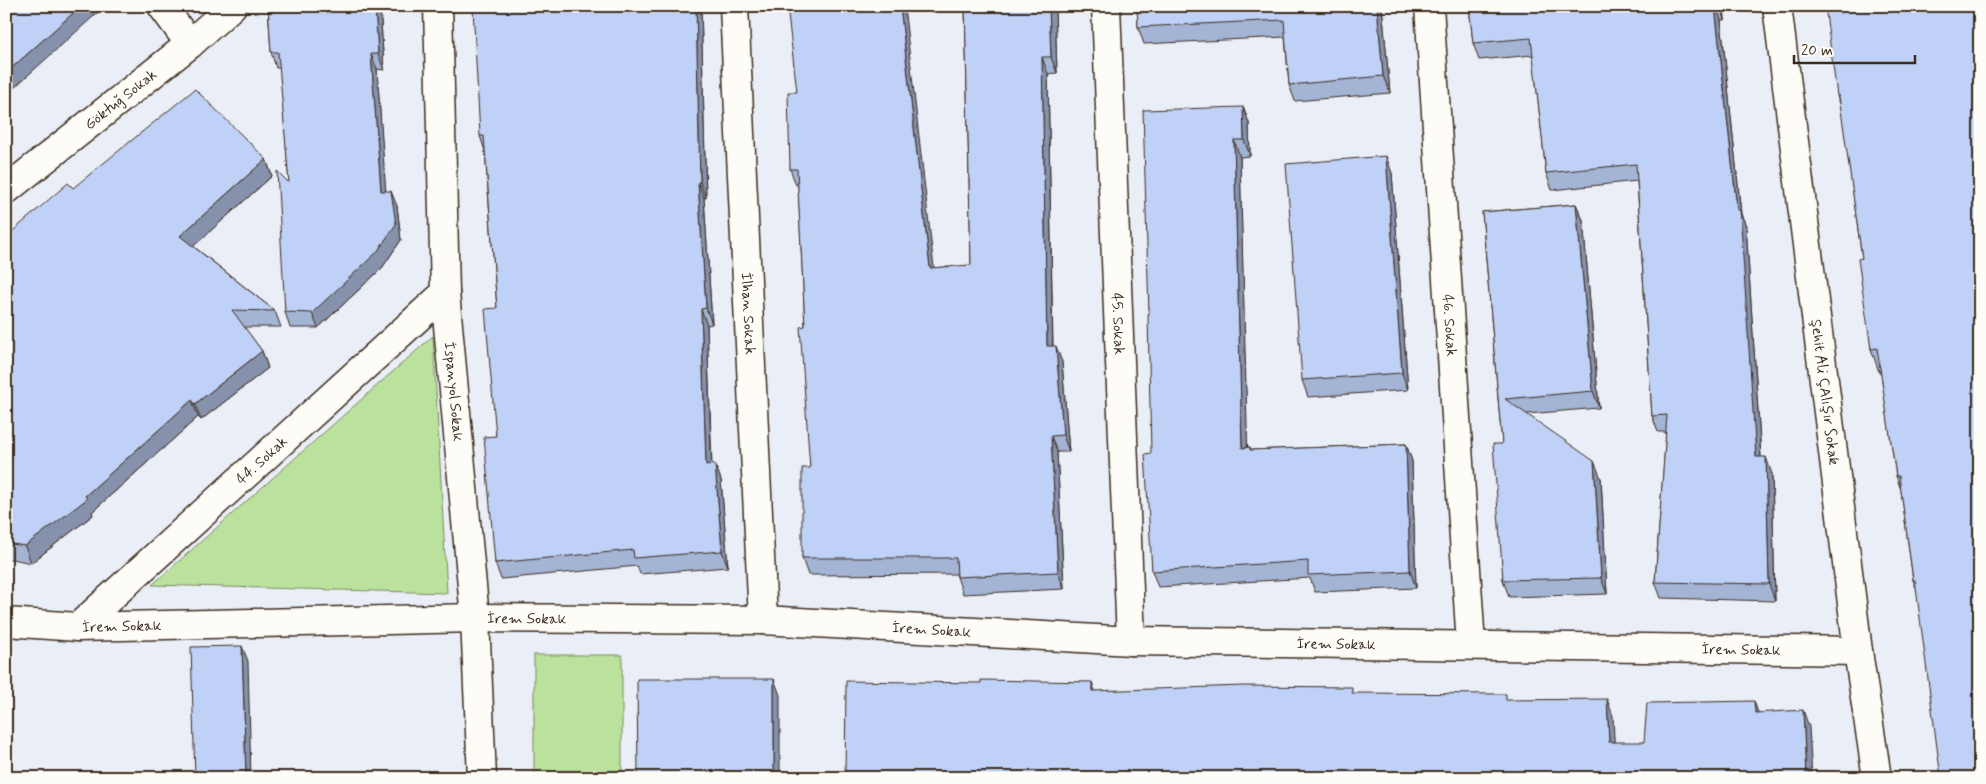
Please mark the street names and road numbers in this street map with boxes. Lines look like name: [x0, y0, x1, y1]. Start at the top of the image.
street label: Göktuğ Sokak: [81, 65, 161, 135]
street label: İlhan Sokak: [736, 272, 759, 355]
street label: 45. Sokak: [1106, 292, 1129, 355]
street label: 46. Sokak: [1437, 294, 1461, 357]
street label: Şehit Ali ÇAlışır Sokak: [1805, 318, 1844, 467]
street label: İspanyol Sokak: [439, 341, 468, 443]
street label: 44. Sokak: [232, 432, 292, 489]
street label: İrem Sokak: [487, 609, 567, 630]
street label: İrem Sokak: [82, 616, 162, 638]
street label: İrem Sokak: [891, 618, 972, 643]
street label: İrem Sokak: [1296, 634, 1376, 655]
street label: İrem Sokak: [1701, 640, 1781, 661]

